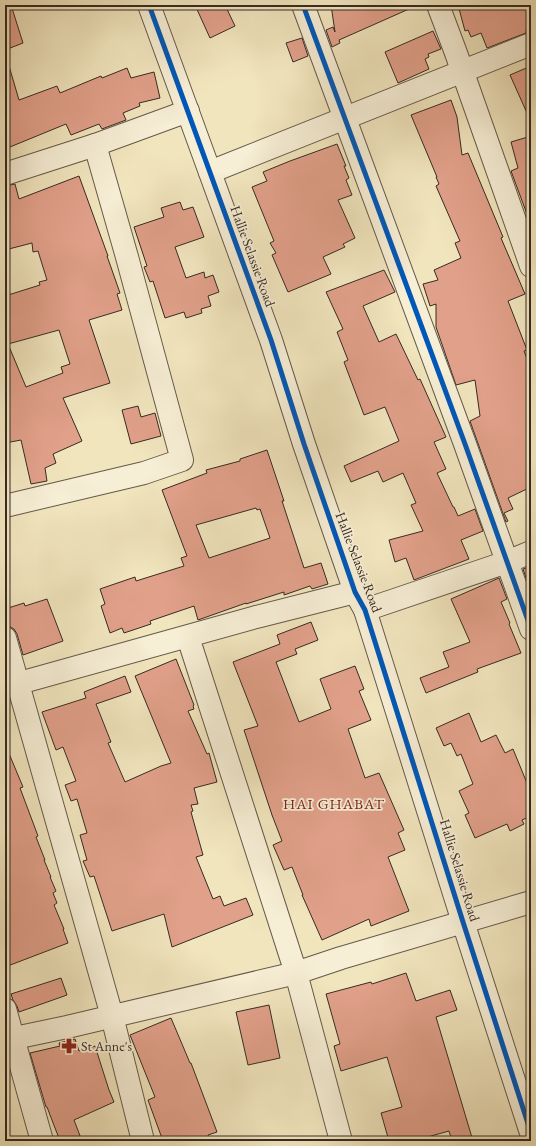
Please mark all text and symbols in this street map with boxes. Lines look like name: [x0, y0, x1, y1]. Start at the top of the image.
street label: Hallie Selassie Road: [226, 203, 280, 310]
street label: Hallie Selassie Road: [332, 509, 387, 616]
district label: HAI GHABAT: [283, 794, 385, 813]
street label: Hallie Selassie Road: [436, 817, 484, 924]
pharmacy icon: St Anne's: [60, 1037, 78, 1055]
place label: St Anne's: [81, 1037, 132, 1055]

